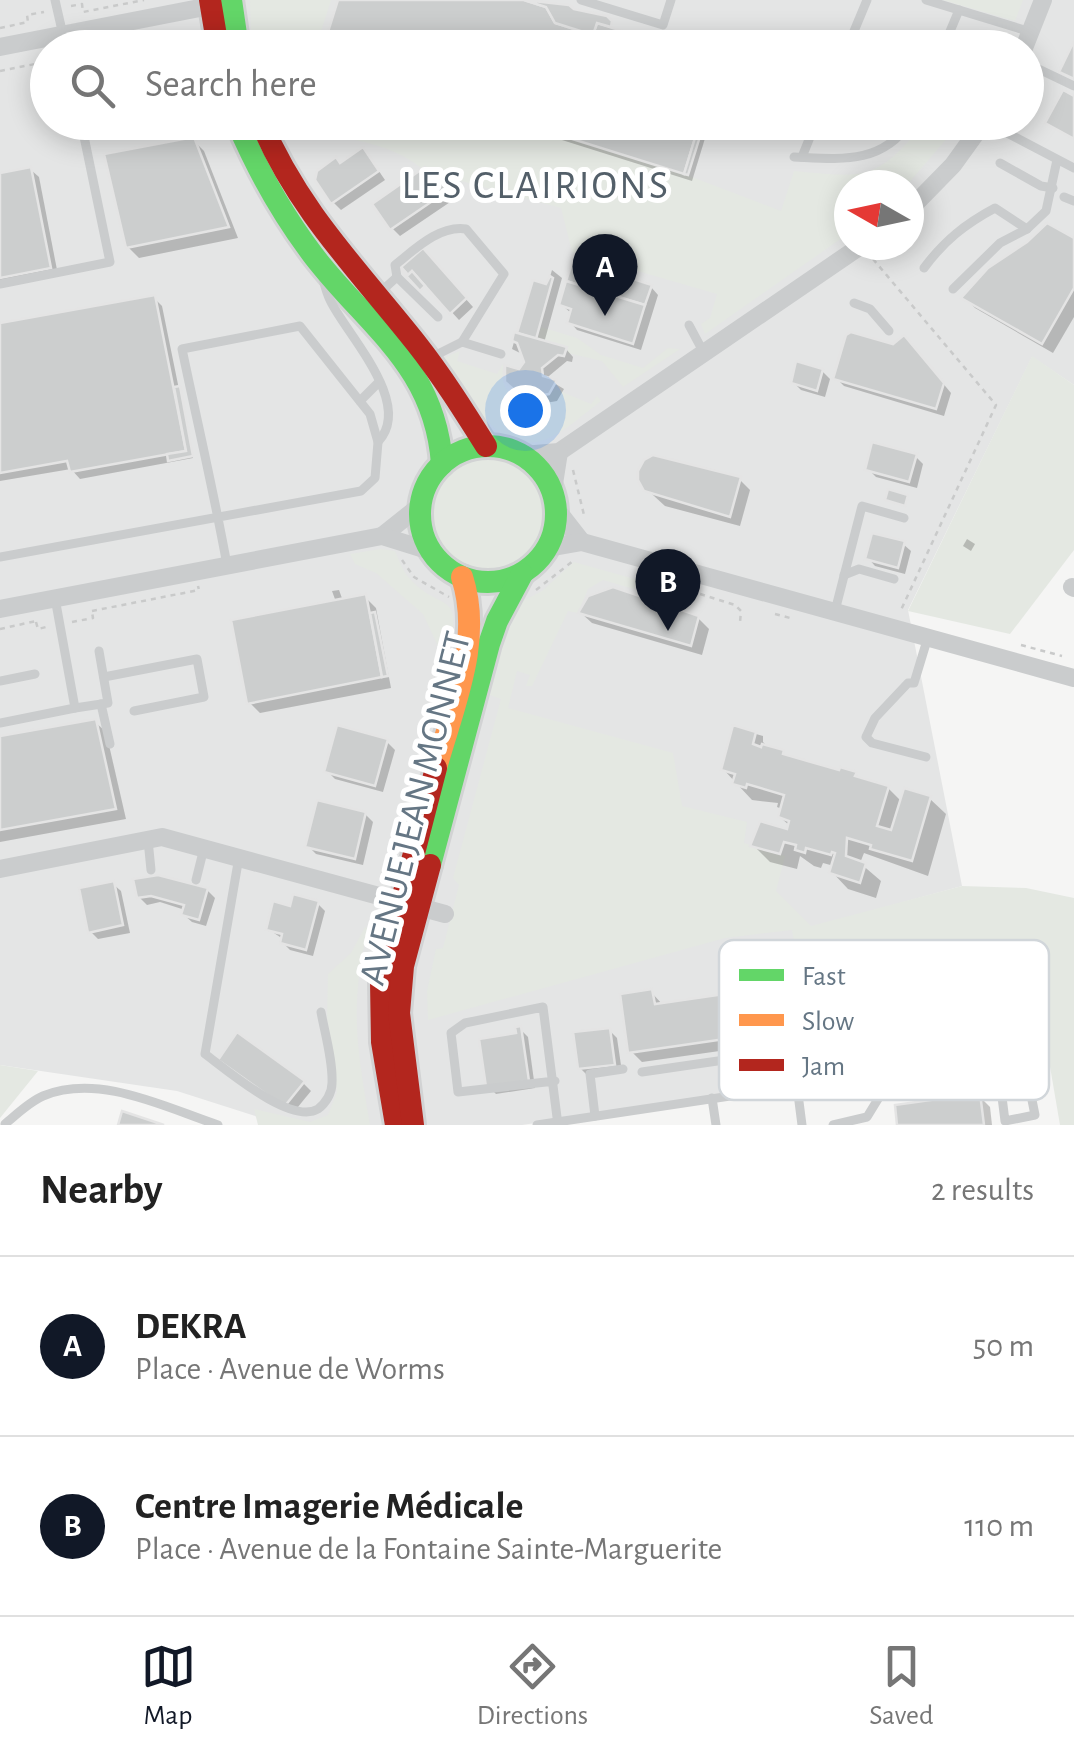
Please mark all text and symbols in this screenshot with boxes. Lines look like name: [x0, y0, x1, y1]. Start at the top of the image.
search box: [30, 30, 1044, 140]
icon: search: [65, 58, 120, 113]
text: Search here: [145, 66, 317, 104]
district label: LES CLAIRIONS: [401, 166, 671, 206]
north arrow: [834, 170, 924, 260]
pin: A: [572, 234, 638, 316]
your location: [500, 385, 551, 436]
pin: B: [636, 548, 700, 631]
street label: AVENUE JEAN MONNET: [354, 628, 478, 989]
legend: [719, 940, 1049, 1100]
text: Fast: [802, 963, 846, 991]
text: Slow: [802, 1008, 854, 1036]
text: Jam: [802, 1053, 845, 1081]
text: Nearby: [40, 1169, 163, 1211]
text: 2 results: [931, 1174, 1034, 1206]
text: DEKRA: [135, 1308, 246, 1346]
text: A: [63, 1330, 82, 1362]
text: 50 m: [973, 1330, 1034, 1362]
text: Place · Avenue de Worms: [135, 1353, 445, 1385]
text: Centre Imagerie Médicale: [135, 1488, 523, 1526]
text: B: [63, 1510, 82, 1542]
text: 110 m: [964, 1510, 1034, 1542]
text: Place · Avenue de la Fontaine Sainte-Marguerite: [135, 1533, 722, 1565]
tab: Map: [141, 1639, 196, 1733]
tab: Directions: [477, 1639, 588, 1733]
tab: Saved: [869, 1639, 933, 1733]

